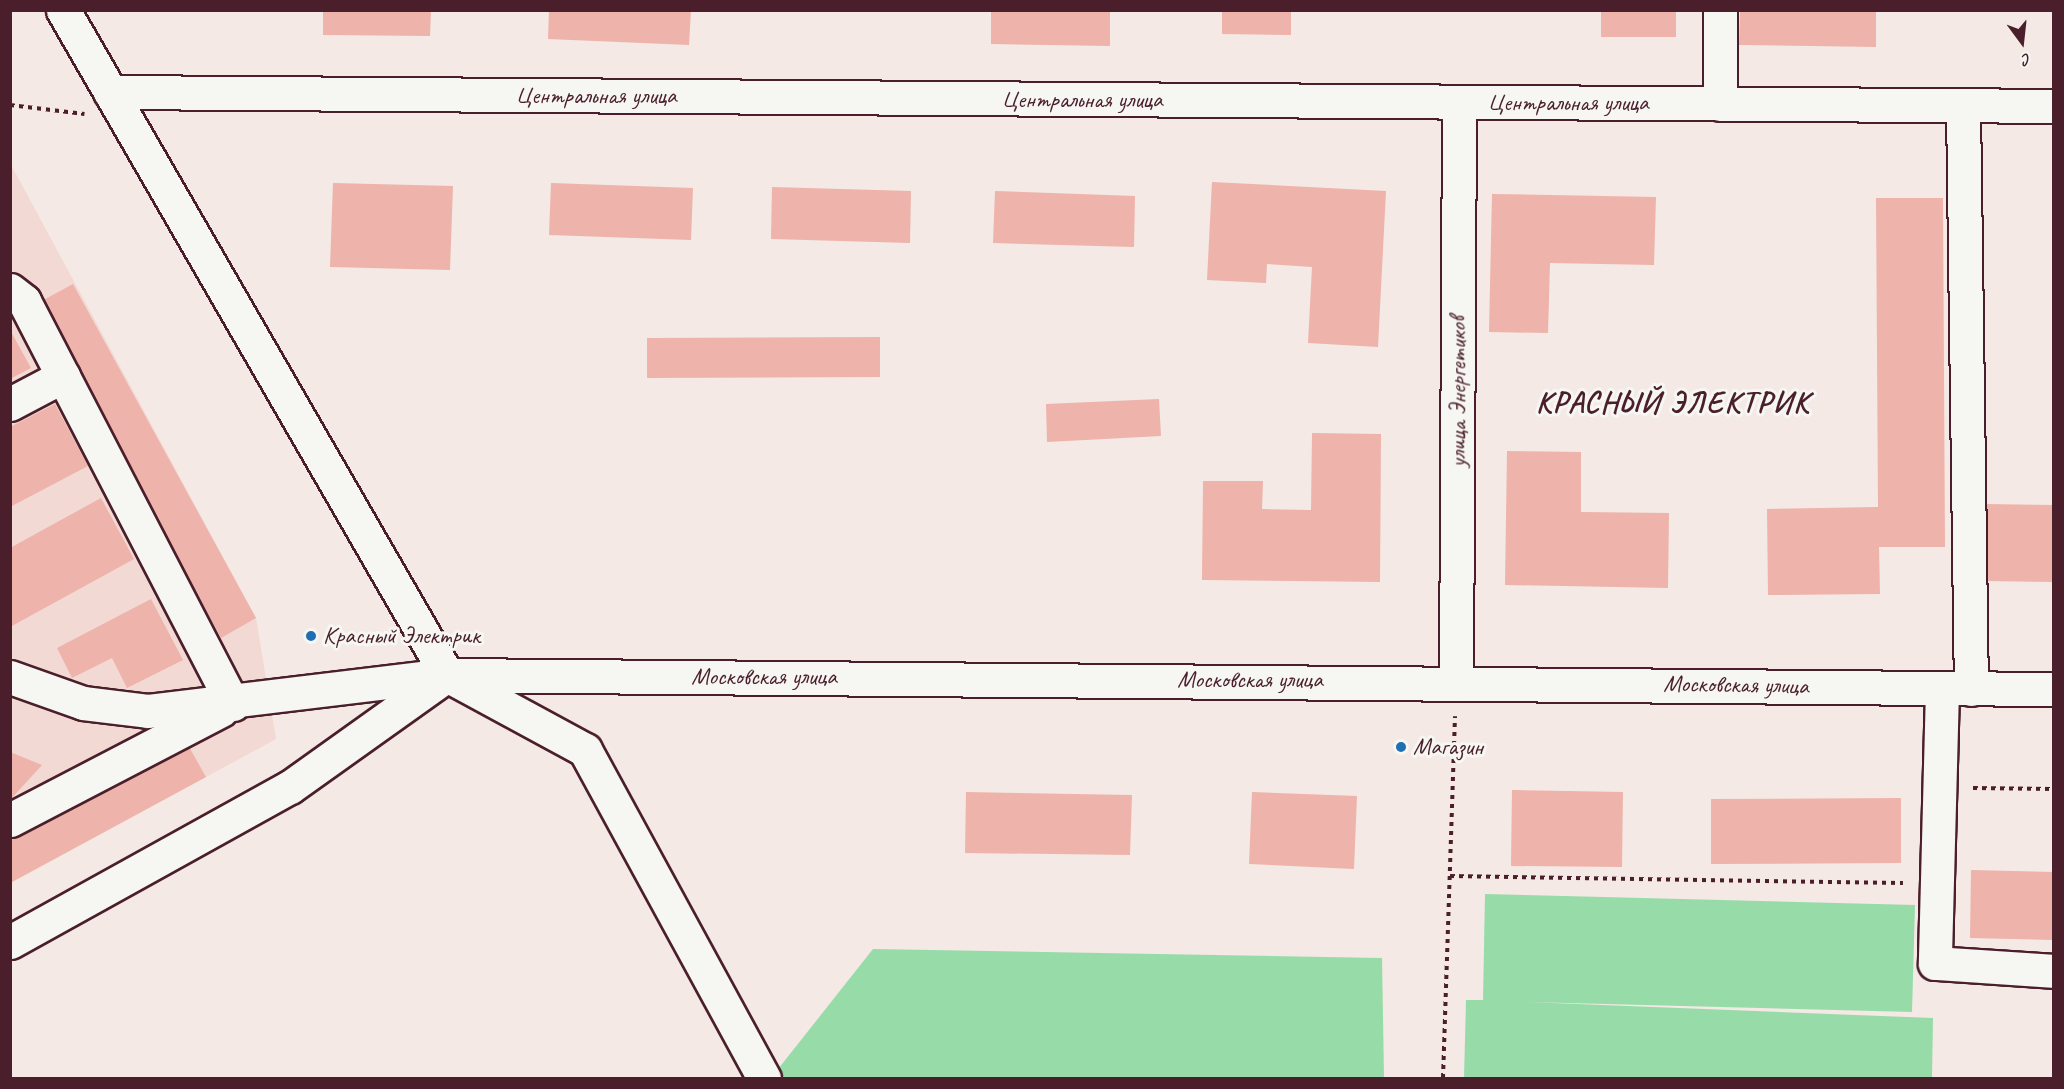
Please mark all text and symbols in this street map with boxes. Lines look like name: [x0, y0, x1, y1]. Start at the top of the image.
north arrow: [1992, 12, 2052, 72]
text: С: [2020, 49, 2033, 70]
street label: Центральная улица: [515, 82, 677, 110]
street label: Центральная улица: [1001, 86, 1163, 114]
street label: Центральная улица: [1487, 89, 1649, 117]
street label: улица Энергетиков: [1444, 317, 1472, 467]
district label: КРАСНЫЙ ЭЛЕКТРИК: [1532, 384, 1814, 420]
place label: Красный Электрик: [323, 622, 480, 650]
marker: Красный Электрик: [304, 629, 318, 643]
street label: Московская улица: [691, 663, 837, 691]
street label: Московская улица: [1177, 666, 1323, 694]
street label: Московская улица: [1662, 669, 1810, 701]
place label: Магазин: [1413, 733, 1483, 761]
marker: Магазин: [1394, 740, 1408, 754]

